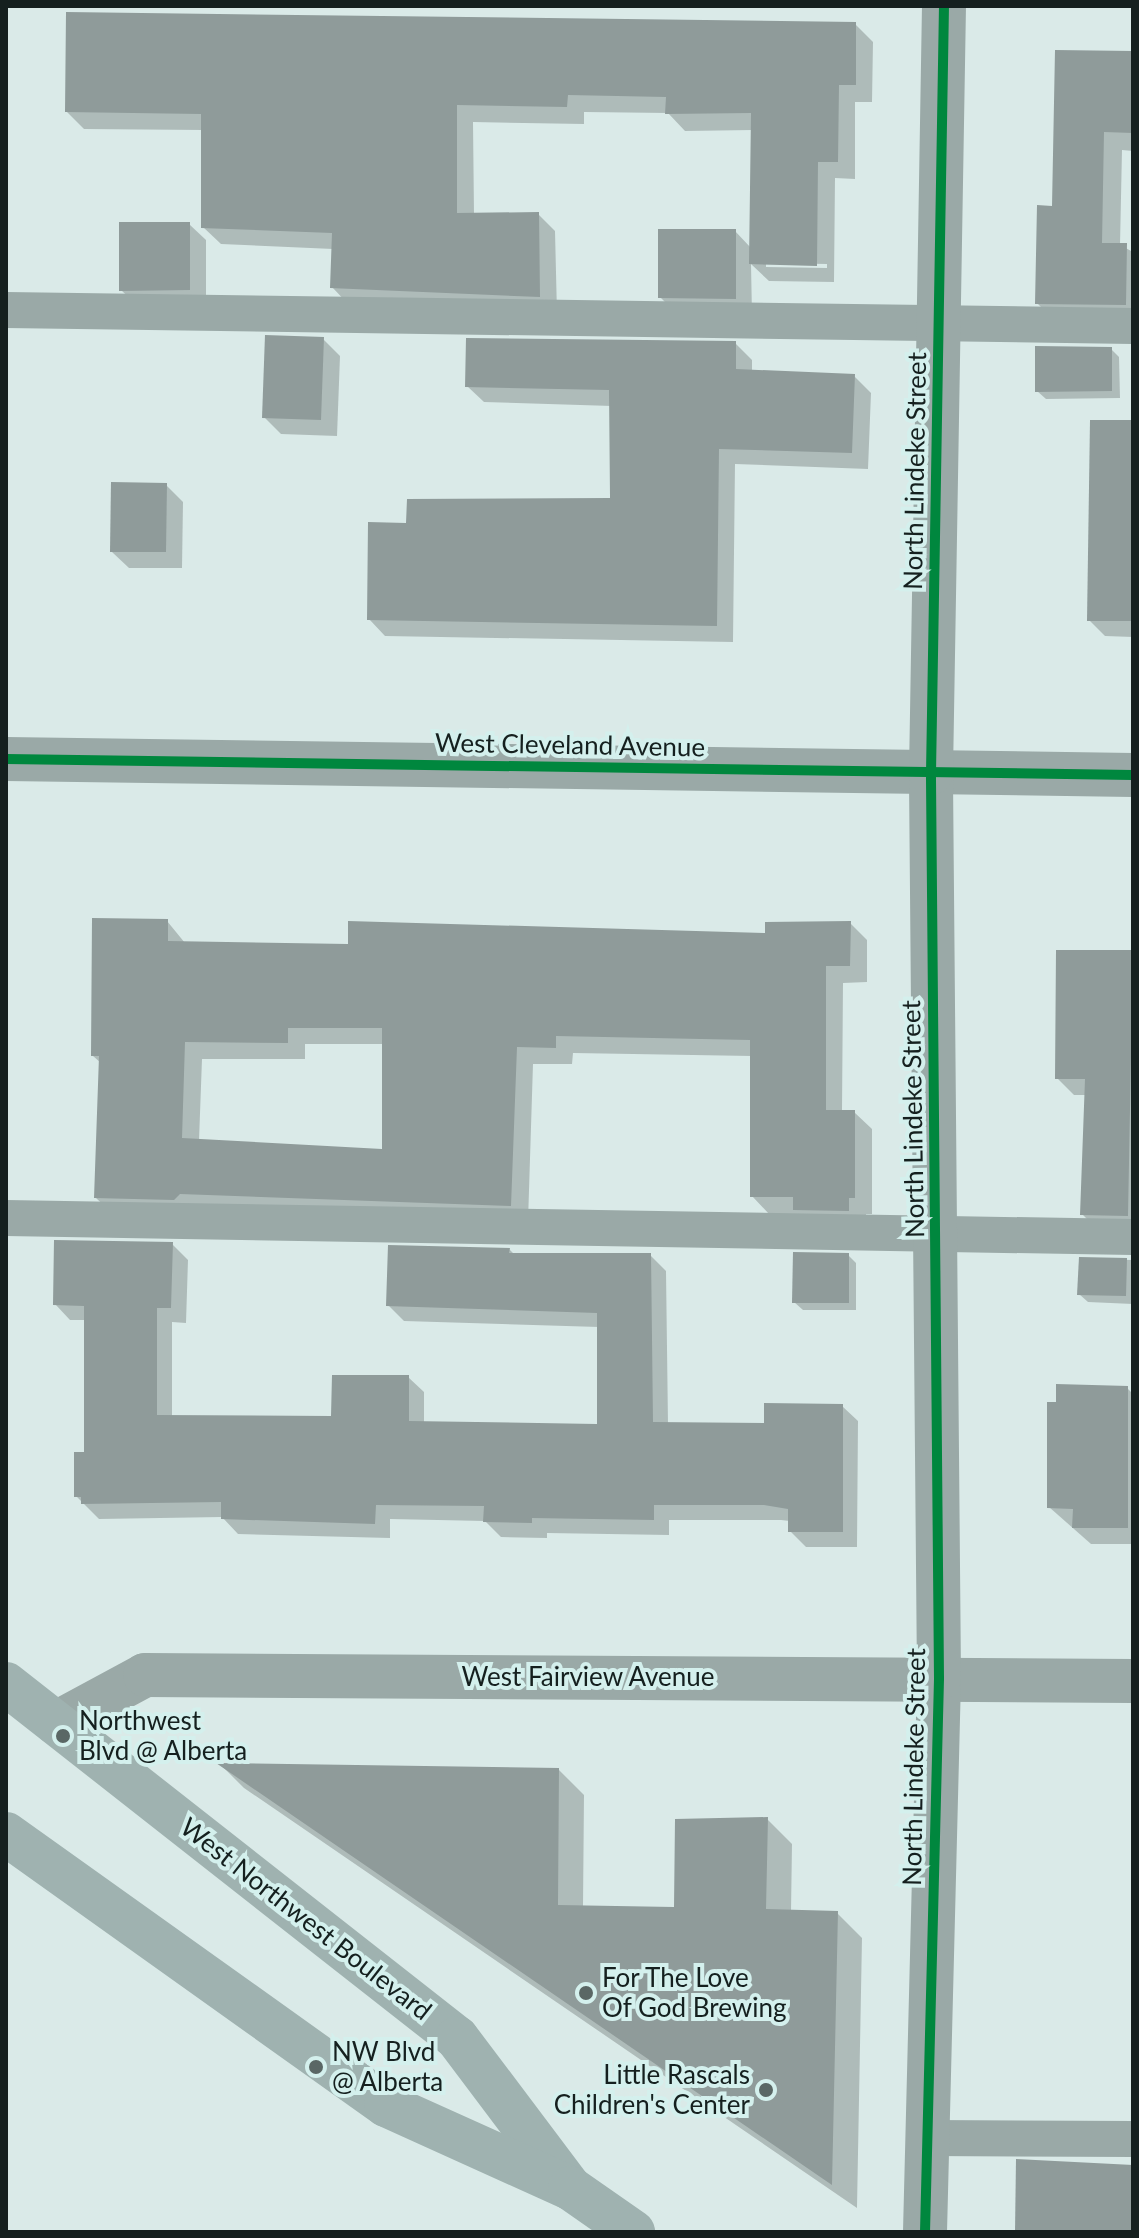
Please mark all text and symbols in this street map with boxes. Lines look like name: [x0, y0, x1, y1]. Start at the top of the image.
street label: North Lindeke Street: [897, 352, 933, 590]
street label: West Cleveland Avenue: [434, 727, 706, 763]
street label: North Lindeke Street: [895, 1000, 931, 1238]
street label: North Lindeke Street: [896, 1648, 932, 1886]
street label: West Fairview Avenue: [461, 1661, 715, 1693]
place label: Northwest Blvd @ Alberta: [79, 1705, 248, 1766]
marker: Northwest Blvd @ Alberta: [54, 1727, 72, 1745]
street label: West Northwest Boulevard: [174, 1811, 438, 2027]
place label: For The Love Of God Brewing: [602, 1962, 787, 2024]
marker: For The Love Of God Brewing: [577, 1984, 595, 2002]
place label: NW Blvd @ Alberta: [332, 2036, 444, 2098]
marker: NW Blvd @ Alberta: [307, 2058, 325, 2076]
place label: Little Rascals Children's Center: [554, 2059, 750, 2120]
marker: Little Rascals Children's Center: [757, 2081, 775, 2099]

